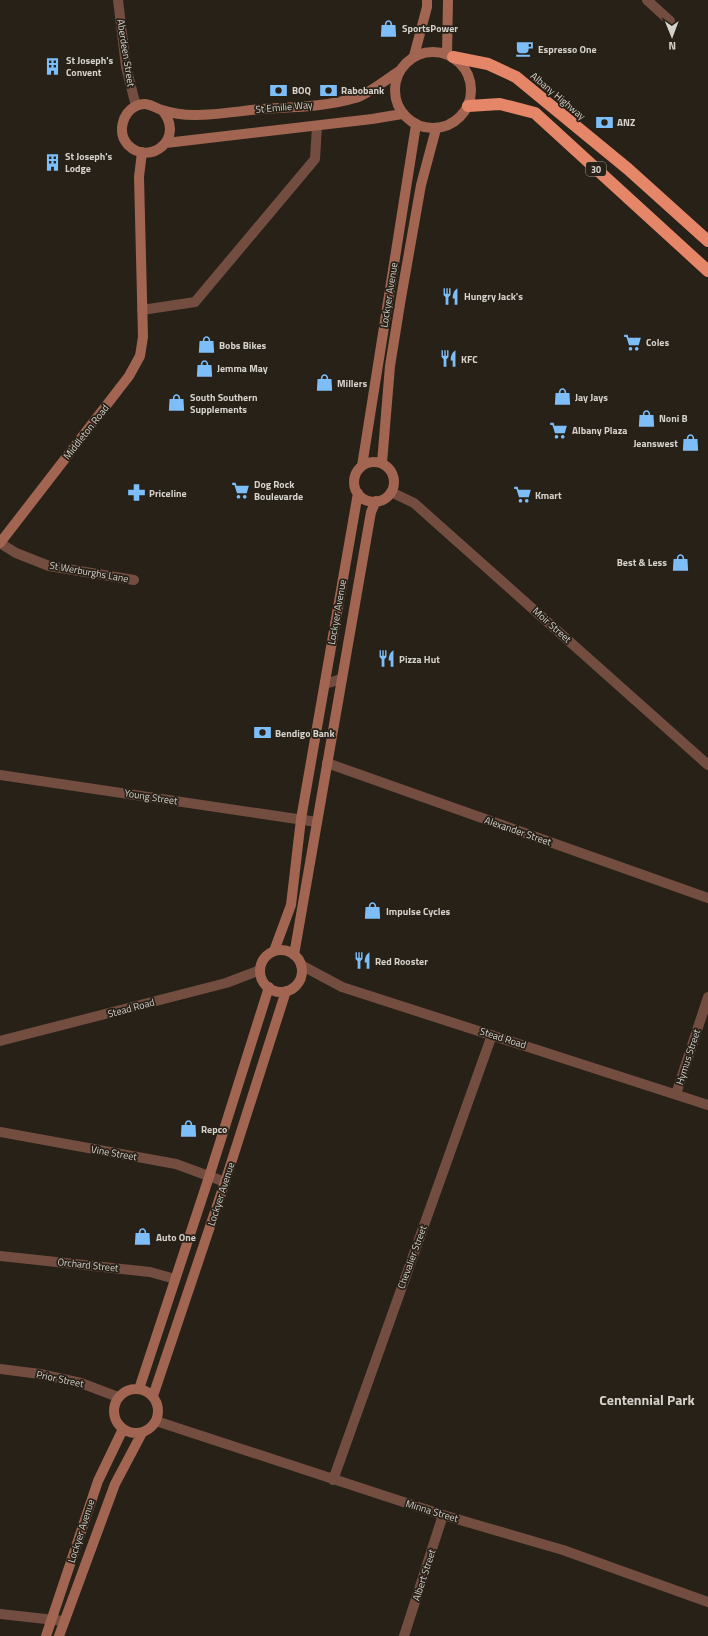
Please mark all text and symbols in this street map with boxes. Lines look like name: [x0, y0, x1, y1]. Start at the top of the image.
north arrow: [652, 16, 692, 56]
street label: Aberdeen Street: [113, 18, 139, 88]
shop icon: SportsPower: [379, 18, 399, 38]
place label: SportsPower: [402, 21, 458, 36]
text: N: [668, 38, 676, 54]
cafe icon: Espresso One: [515, 39, 535, 59]
place label: Espresso One: [538, 42, 597, 57]
place label: St Joseph's Convent: [66, 53, 114, 80]
building icon: St Joseph's Convent: [43, 56, 63, 76]
street label: Albany Highway: [527, 69, 589, 124]
bank icon: BOQ: [269, 80, 289, 100]
bank icon: Rabobank: [318, 80, 338, 100]
place label: BOQ: [292, 83, 312, 98]
place label: Rabobank: [341, 83, 385, 98]
street label: St Emilie Way: [255, 97, 313, 117]
bank icon: ANZ: [594, 112, 614, 132]
place label: ANZ: [617, 115, 635, 130]
place label: St Joseph's Lodge: [65, 149, 113, 176]
building icon: St Joseph's Lodge: [42, 152, 62, 172]
road number: 30: [586, 162, 606, 176]
street label: Lockyer Avenue: [376, 261, 402, 329]
restaurant icon: Hungry Jack's: [441, 286, 461, 306]
place label: Hungry Jack's: [464, 289, 523, 304]
supermarket icon: Coles: [623, 332, 643, 352]
shop icon: Bobs Bikes: [196, 335, 216, 355]
place label: Coles: [646, 335, 669, 350]
place label: Bobs Bikes: [219, 338, 267, 353]
restaurant icon: KFC: [438, 349, 458, 369]
place label: KFC: [461, 352, 478, 367]
shop icon: Jemma May: [194, 358, 214, 378]
place label: Jemma May: [217, 361, 268, 376]
shop icon: Millers: [314, 373, 334, 393]
place label: Millers: [337, 376, 367, 391]
shop icon: Jay Jays: [552, 387, 572, 407]
place label: South Southern Supplements: [190, 390, 257, 417]
place label: Jay Jays: [575, 390, 608, 405]
shop icon: South Southern Supplements: [167, 393, 187, 413]
street label: Middleton Road: [60, 401, 112, 463]
shop icon: Noni B: [636, 408, 656, 428]
place label: Noni B: [659, 411, 688, 426]
supermarket icon: Albany Plaza: [549, 420, 569, 440]
place label: Albany Plaza: [572, 423, 627, 438]
shop icon: Jeanswest: [681, 433, 701, 453]
place label: Jeanswest: [633, 436, 678, 451]
place label: Dog Rock Boulevarde: [254, 477, 303, 504]
supermarket icon: Dog Rock Boulevarde: [231, 480, 251, 500]
pharmacy icon: Priceline: [126, 483, 146, 503]
supermarket icon: Kmart: [512, 485, 532, 505]
place label: Priceline: [149, 486, 187, 501]
place label: Kmart: [535, 488, 562, 503]
shop icon: Best & Less: [670, 552, 690, 572]
place label: Best & Less: [617, 555, 667, 570]
street label: St Werburghs Lane: [48, 558, 130, 586]
street label: Lockyer Avenue: [324, 578, 350, 646]
street label: Moir Street: [529, 604, 575, 647]
restaurant icon: Pizza Hut: [376, 649, 396, 669]
place label: Pizza Hut: [399, 652, 440, 667]
bank icon: Bendigo Bank: [252, 723, 272, 743]
place label: Bendigo Bank: [275, 726, 335, 741]
street label: Young Street: [123, 785, 179, 809]
street label: Alexander Street: [483, 813, 554, 850]
shop icon: Impulse Cycles: [363, 901, 383, 921]
place label: Impulse Cycles: [386, 904, 450, 919]
restaurant icon: Red Rooster: [352, 951, 372, 971]
place label: Red Rooster: [375, 954, 428, 969]
street label: Stead Road: [106, 995, 156, 1021]
street label: Stead Road: [478, 1023, 528, 1053]
street label: Hymus Street: [672, 1027, 704, 1087]
shop icon: Repco: [178, 1119, 198, 1139]
place label: Repco: [201, 1122, 227, 1137]
street label: Vine Street: [90, 1142, 139, 1164]
street label: Lockyer Avenue: [204, 1160, 238, 1228]
street label: Chevalier Street: [394, 1223, 431, 1291]
shop icon: Auto One: [133, 1227, 153, 1247]
place label: Auto One: [156, 1230, 196, 1245]
street label: Orchard Street: [57, 1254, 120, 1276]
street label: Prior Street: [35, 1367, 86, 1391]
district label: Centennial Park: [599, 1389, 696, 1410]
street label: Minna Street: [404, 1496, 461, 1526]
street label: Lockyer Avenue: [64, 1497, 98, 1565]
street label: Albert Street: [409, 1547, 440, 1603]

